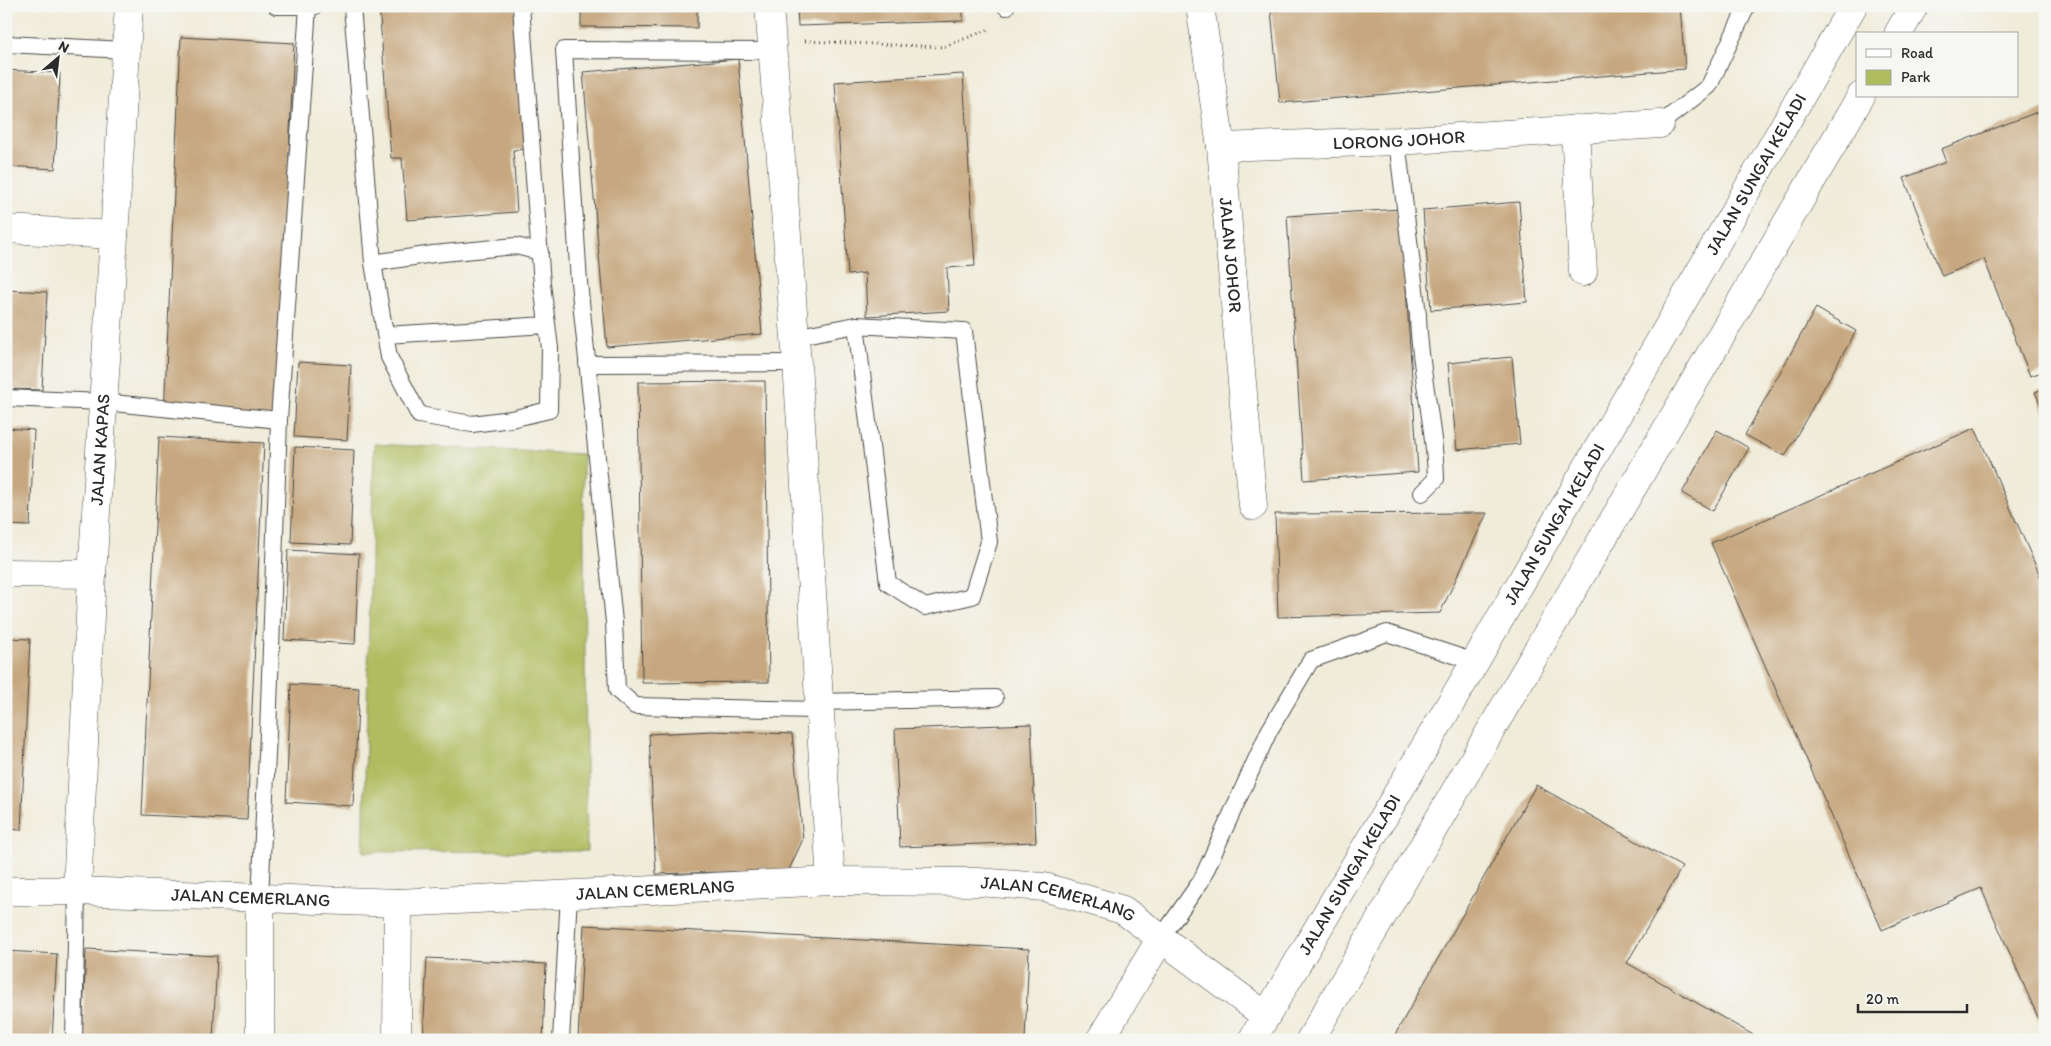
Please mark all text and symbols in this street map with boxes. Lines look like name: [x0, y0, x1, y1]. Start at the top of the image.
north arrow: [32, 32, 82, 82]
legend: [1856, 32, 2018, 98]
text: N: [56, 37, 72, 57]
text: Road: [1901, 44, 1934, 62]
text: Park: [1901, 68, 1931, 86]
street label: JALAN SUNGAI KELADI: [1701, 90, 1811, 259]
street label: LORONG JOHOR: [1332, 126, 1466, 154]
street label: JALAN JOHOR: [1215, 197, 1247, 313]
street label: JALAN KAPAS: [85, 393, 115, 506]
street label: JALAN SUNGAI KELADI: [1499, 440, 1610, 609]
street label: JALAN SUNGAI KELADI: [1294, 790, 1405, 959]
street label: JALAN CEMERLANG: [980, 871, 1140, 927]
street label: JALAN CEMERLANG: [575, 875, 736, 905]
street label: JALAN CEMERLANG: [171, 884, 331, 911]
scale bar: [1858, 981, 1967, 1013]
text: 20 m: [1866, 990, 1900, 1008]

